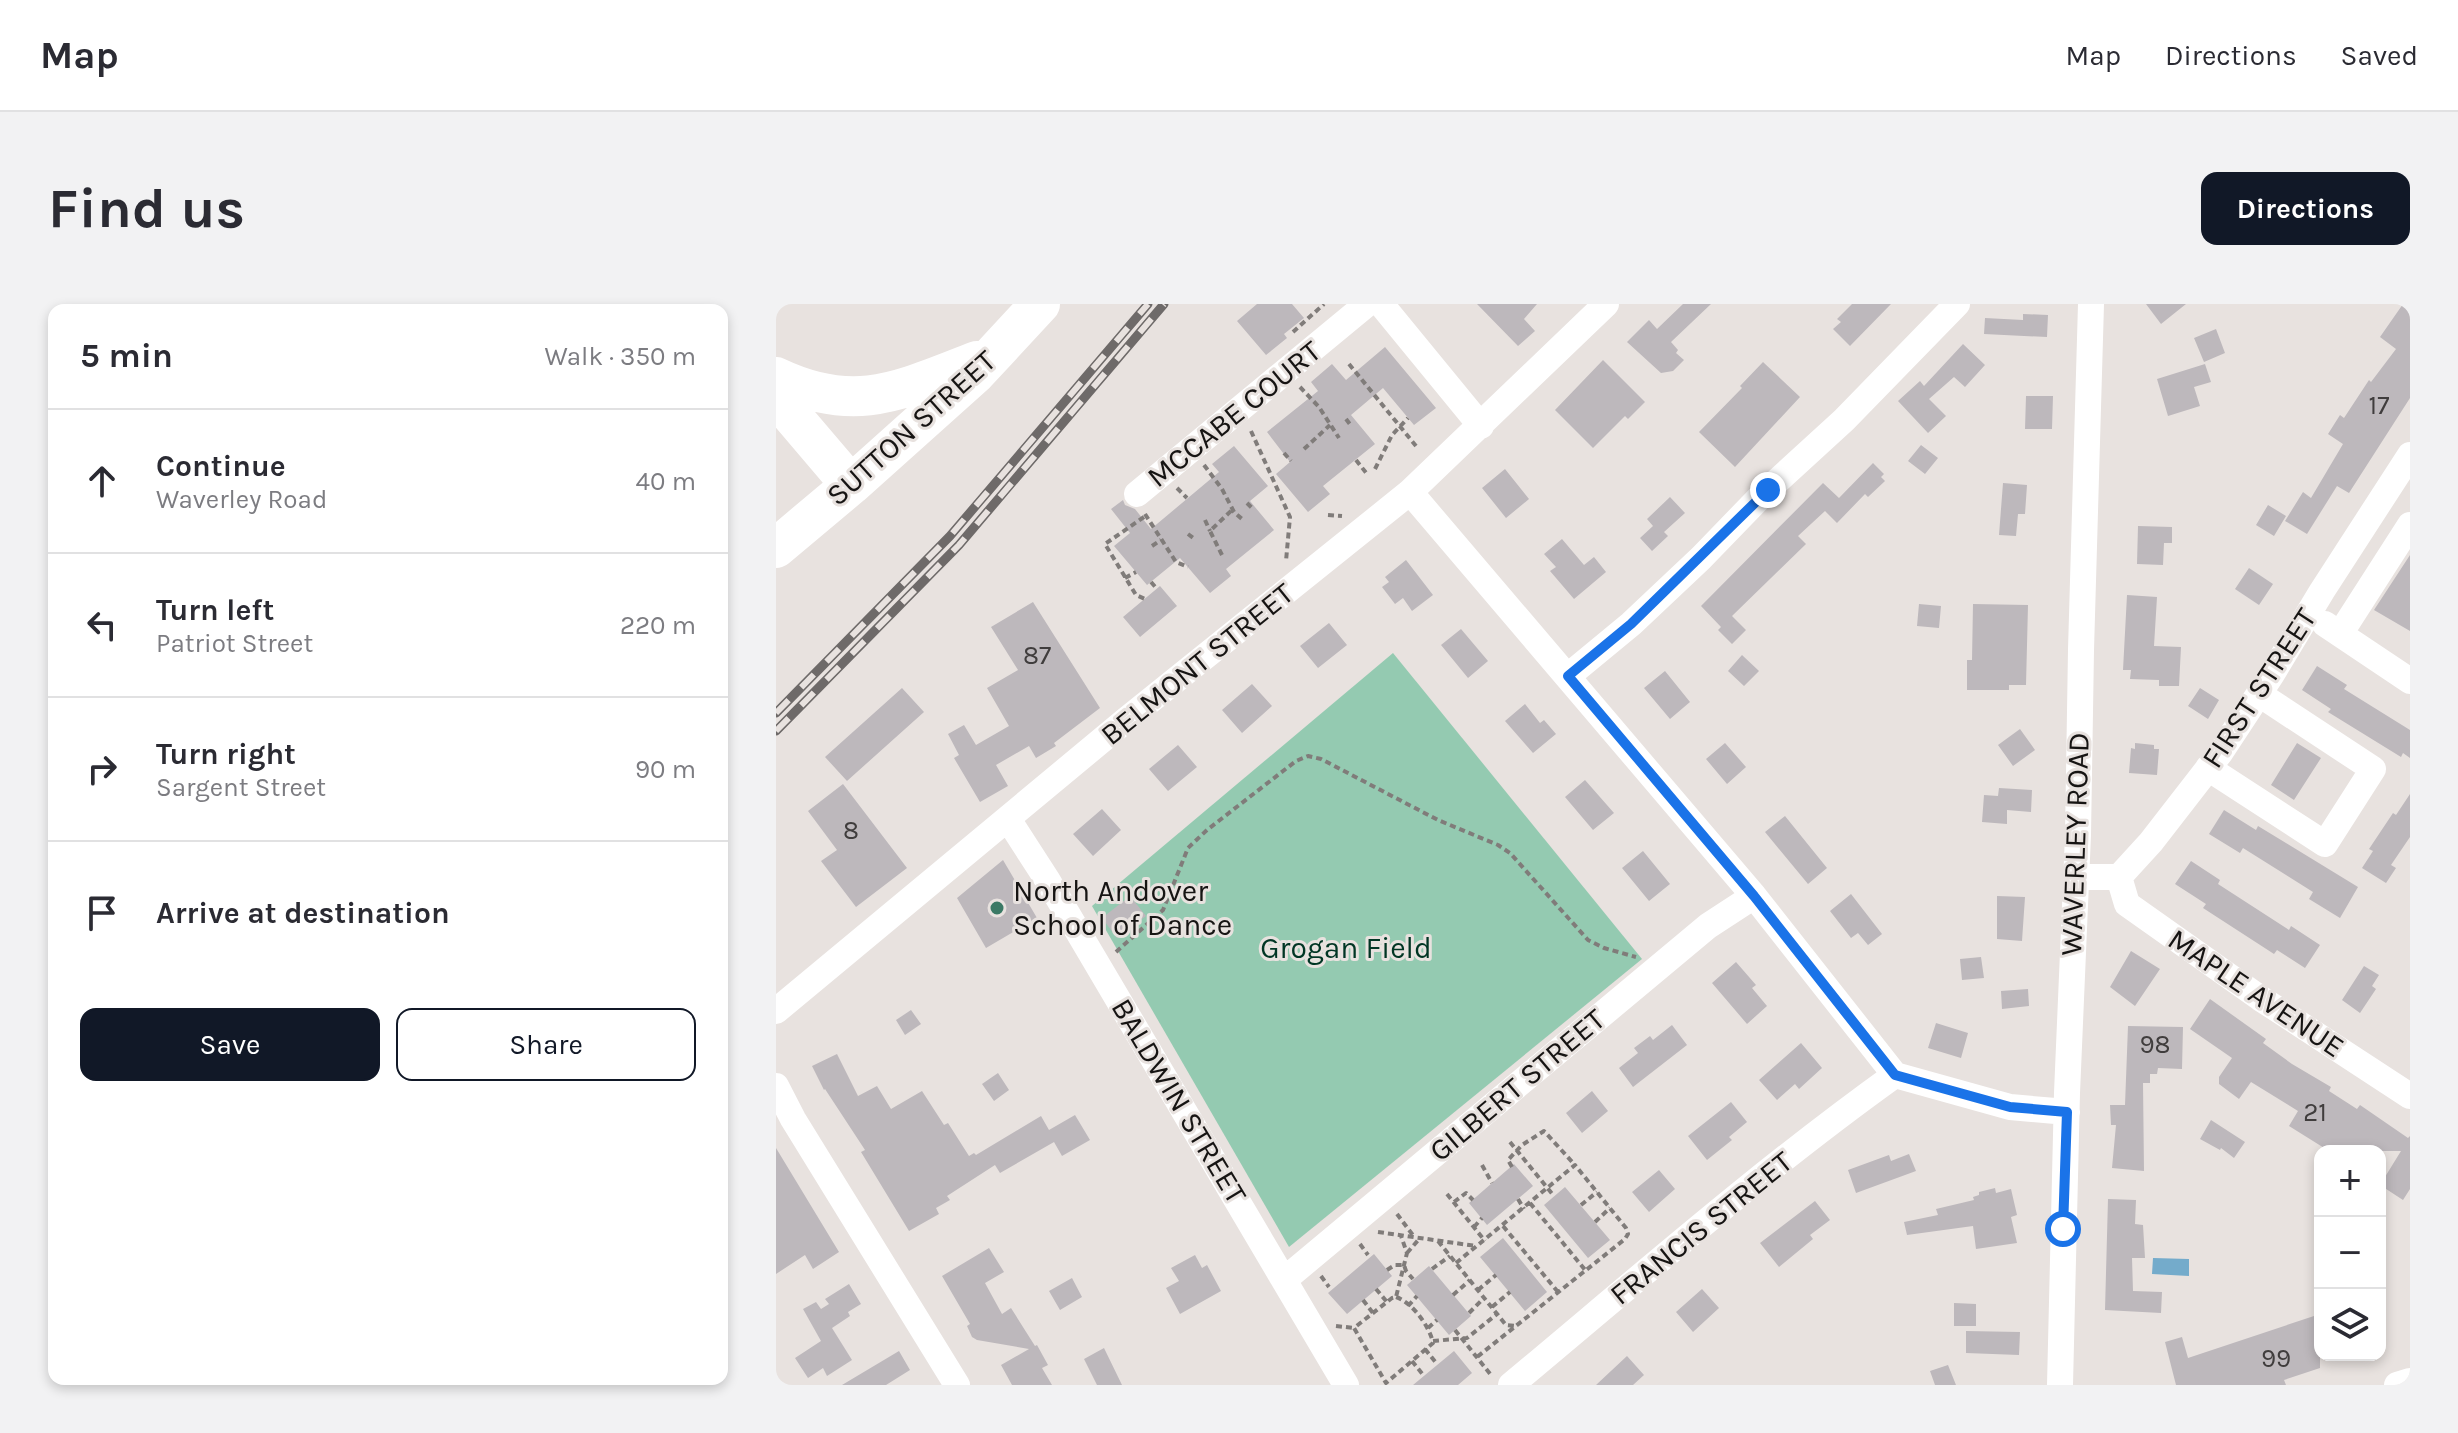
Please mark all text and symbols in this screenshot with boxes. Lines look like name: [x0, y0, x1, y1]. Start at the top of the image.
text: Map: [40, 33, 119, 78]
text: Map: [2066, 39, 2121, 72]
text: Directions: [2165, 39, 2297, 72]
text: Saved: [2341, 39, 2418, 72]
button: Directions: [2201, 172, 2410, 245]
text: Find us: [48, 176, 245, 241]
street label: MCCABE COURT: [1140, 333, 1328, 495]
text: 5 min: [80, 336, 173, 376]
text: Walk · 350 m: [544, 341, 696, 372]
street label: SUTTON STREET: [819, 343, 1003, 513]
house number: 17: [2369, 390, 2389, 421]
text: Continue: [156, 448, 286, 484]
icon: ahead: [80, 459, 124, 503]
text: 40 m: [636, 466, 696, 497]
route end: [1750, 472, 1786, 508]
text: Waverley Road: [156, 484, 327, 515]
street label: BELMONT STREET: [1093, 575, 1301, 753]
text: Turn left: [156, 592, 274, 628]
street label: FIRST STREET: [2194, 601, 2324, 775]
icon: left: [80, 603, 124, 647]
text: 220 m: [620, 610, 696, 641]
text: Patriot Street: [156, 628, 313, 659]
house number: 87: [1023, 640, 1051, 671]
street label: WAVERLEY ROAD: [2053, 732, 2097, 956]
text: Turn right: [156, 736, 296, 772]
icon: right: [80, 747, 124, 791]
text: 90 m: [635, 754, 696, 785]
text: Sargent Street: [156, 772, 326, 803]
house number: 8: [843, 815, 859, 846]
place label: North Andover School of Dance: [1013, 873, 1232, 943]
icon: arrive: [80, 891, 124, 935]
text: Arrive at destination: [156, 895, 450, 931]
marker: North Andover School of Dance: [988, 899, 1006, 917]
street label: MAPLE AVENUE: [2161, 921, 2351, 1065]
park label: Grogan Field: [1260, 930, 1432, 966]
street label: BALDWIN STREET: [1104, 992, 1254, 1210]
street label: GILBERT STREET: [1422, 1001, 1612, 1169]
button: Save: [80, 1008, 380, 1081]
button: Share: [396, 1008, 696, 1081]
house number: 98: [2139, 1029, 2171, 1060]
house number: 21: [2303, 1097, 2327, 1128]
street label: FRANCIS STREET: [1603, 1143, 1799, 1313]
map controls: [2314, 1145, 2386, 1361]
button: +: [2314, 1145, 2386, 1217]
route start: [2045, 1211, 2081, 1247]
button: −: [2314, 1217, 2386, 1289]
button: layers: [2314, 1289, 2386, 1361]
house number: 99: [2261, 1343, 2291, 1374]

